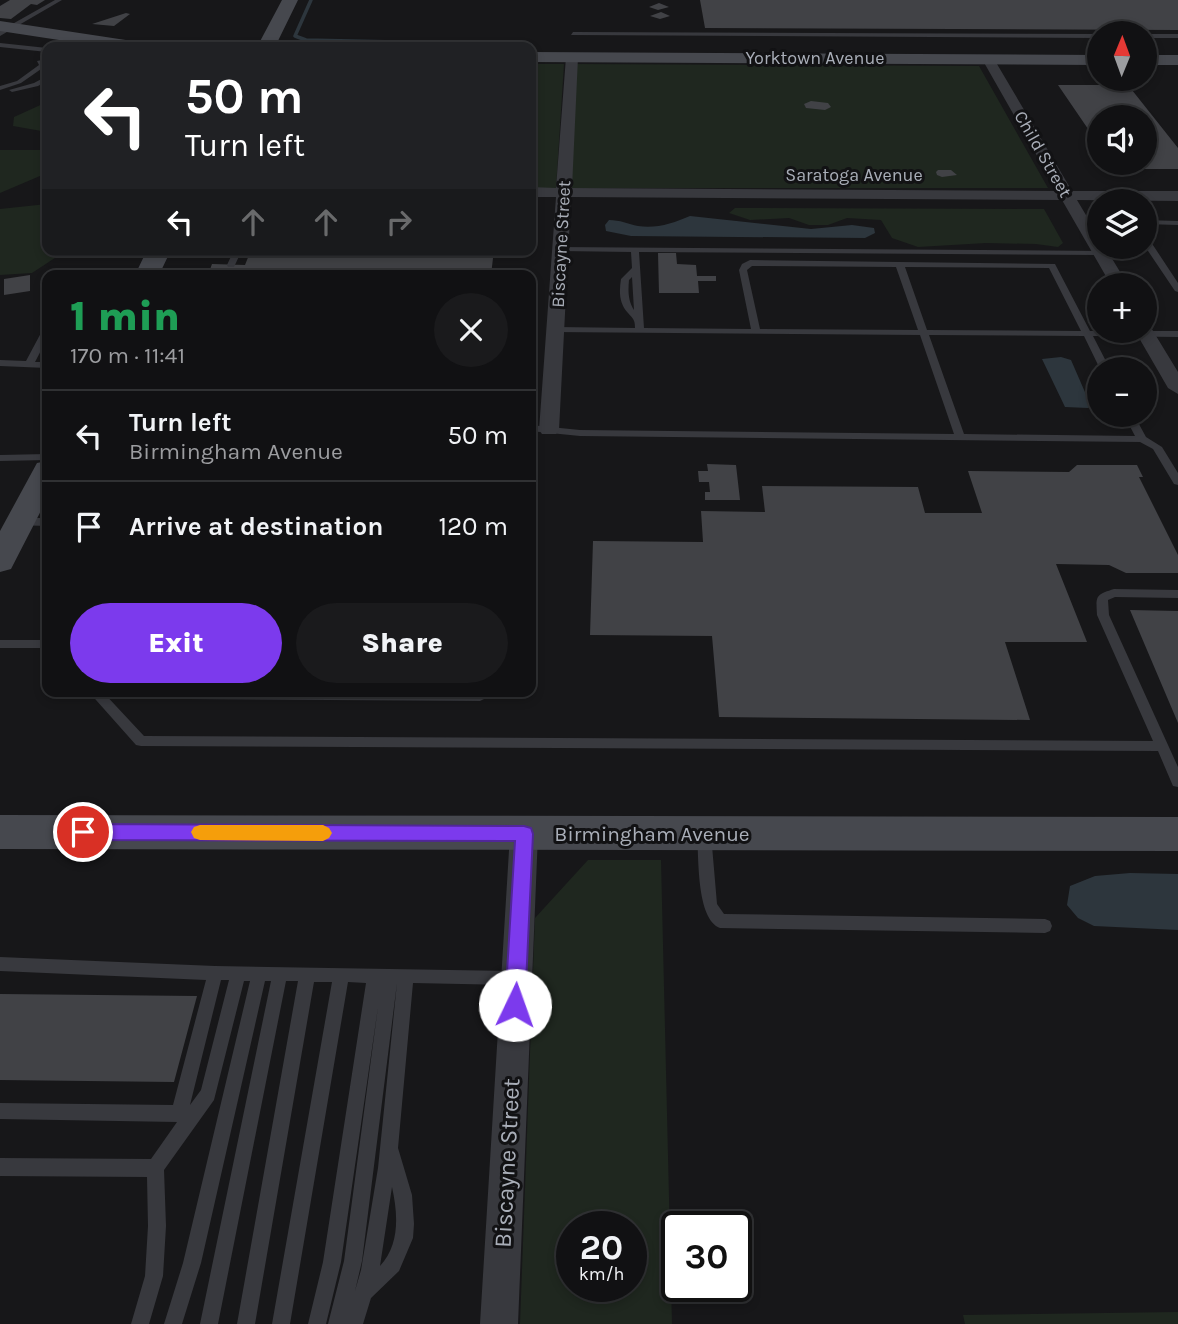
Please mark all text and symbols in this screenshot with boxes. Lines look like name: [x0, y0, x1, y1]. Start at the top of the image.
north arrow: [1087, 21, 1157, 91]
map controls: [1087, 21, 1157, 427]
street label: Yorktown Avenue: [745, 47, 885, 69]
text: 50 m: [185, 68, 303, 125]
icon: left: [70, 70, 161, 161]
button: sound: [1087, 105, 1157, 175]
street label: Child Street: [1009, 107, 1077, 202]
text: Turn left: [185, 127, 305, 164]
street label: Saratoga Avenue: [785, 164, 923, 186]
street label: Biscayne Street: [547, 180, 575, 308]
button: layers: [1087, 189, 1157, 259]
icon: left: [161, 203, 199, 241]
icon: ahead: [234, 203, 272, 241]
icon: ahead: [307, 203, 345, 241]
icon: right: [380, 203, 418, 241]
button: +: [1087, 273, 1157, 343]
text: 1 min: [70, 291, 180, 341]
button: close: [434, 293, 508, 367]
text: 170 m · 11:41: [70, 342, 185, 369]
button: −: [1087, 357, 1157, 427]
text: Turn left: [129, 407, 231, 438]
icon: left: [70, 417, 108, 455]
text: 50 m: [447, 420, 508, 451]
text: Birmingham Avenue: [129, 438, 343, 465]
icon: arrive: [70, 508, 108, 546]
text: Arrive at destination: [129, 511, 383, 542]
text: 120 m: [438, 511, 508, 542]
button: Exit: [70, 603, 282, 683]
button: Share: [296, 603, 508, 683]
pin: [53, 802, 113, 862]
icon: arrive: [64, 813, 102, 851]
street label: Birmingham Avenue: [554, 822, 750, 846]
position arrow: [478, 968, 552, 1042]
street label: Biscayne Street: [489, 1077, 525, 1249]
speed limit sign: 30: [661, 1211, 752, 1302]
text: 20: [580, 1227, 623, 1268]
text: km/h: [579, 1263, 624, 1285]

